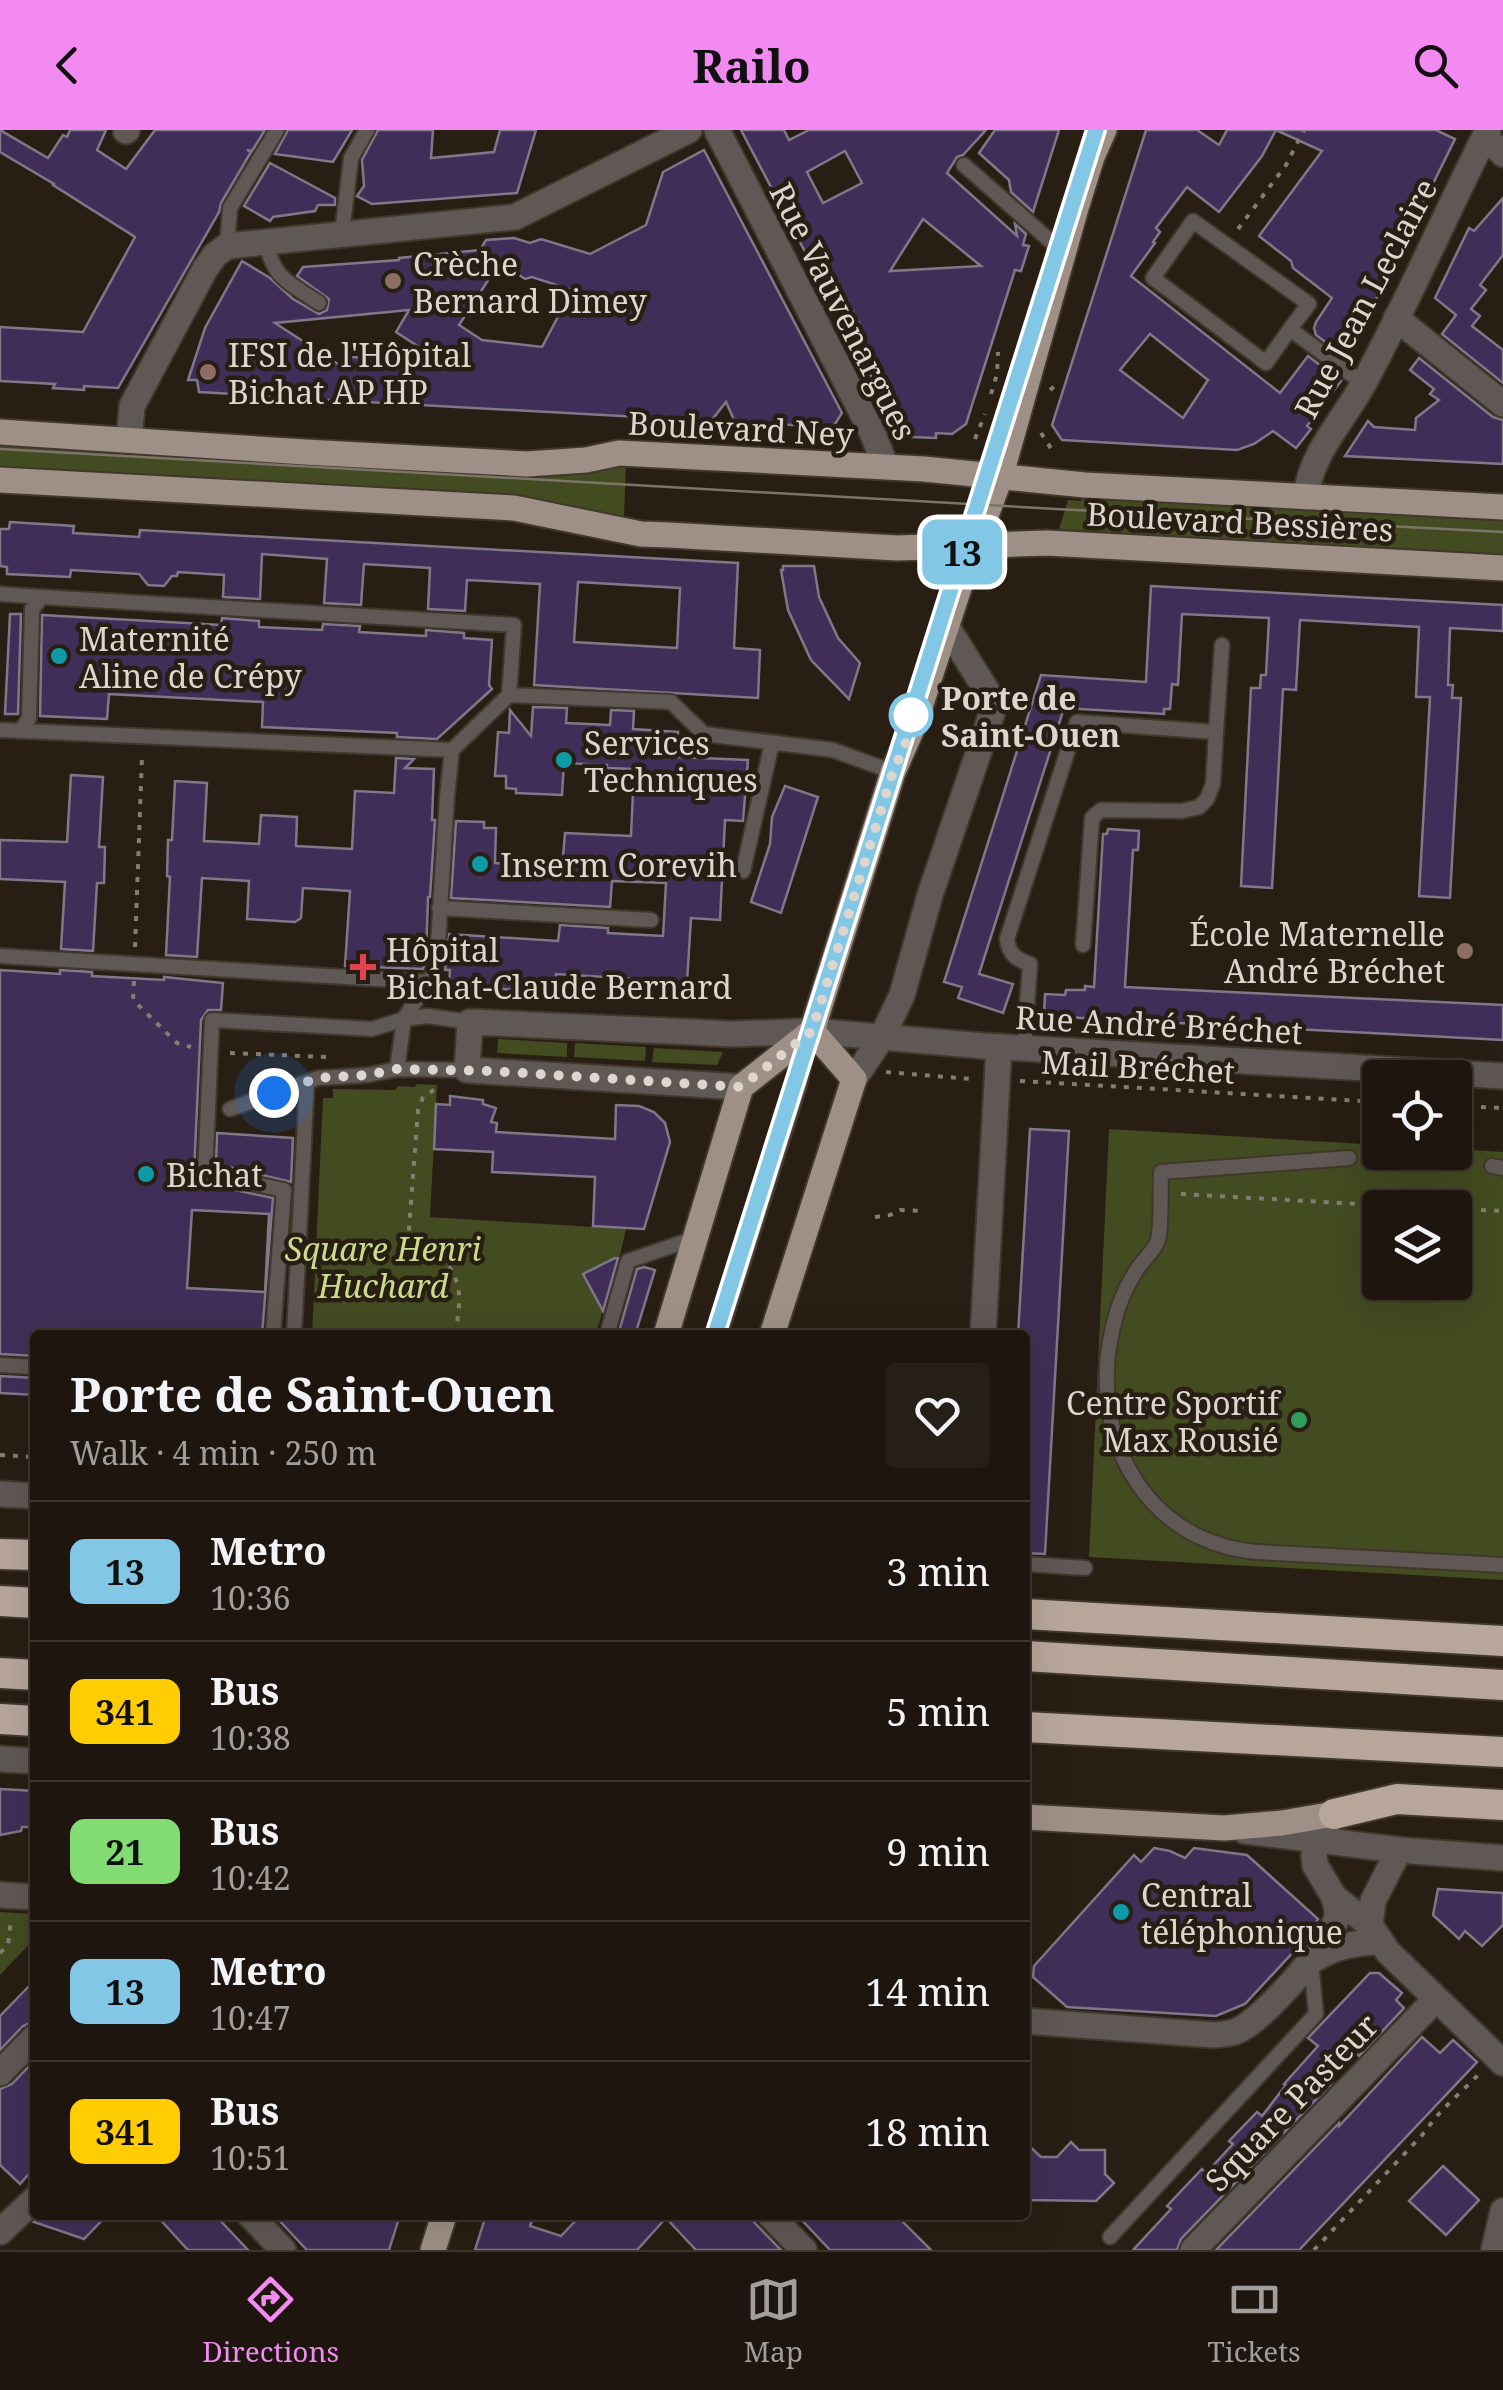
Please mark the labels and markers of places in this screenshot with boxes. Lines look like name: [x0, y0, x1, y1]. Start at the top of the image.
place label: Crèche Bernard Dimey: [413, 242, 648, 322]
marker: Crèche Bernard Dimey: [382, 270, 404, 292]
place label: IFSI de l'Hôpital Bichat AP HP: [228, 333, 471, 413]
marker: IFSI de l'Hôpital Bichat AP HP: [197, 361, 219, 383]
place label: Maternité Aline de Crépy: [79, 617, 303, 697]
marker: Maternité Aline de Crépy: [48, 645, 70, 667]
place label: Porte de Saint-Ouen: [941, 676, 1120, 756]
marker: Porte de Saint-Ouen: [890, 694, 932, 736]
place label: Services Techniques: [584, 721, 758, 801]
marker: Services Techniques: [553, 749, 575, 771]
place label: Inserm Corevih: [500, 843, 737, 886]
marker: Inserm Corevih: [469, 853, 491, 875]
place label: École Maternelle André Bréchet: [1189, 912, 1445, 992]
place label: Hôpital Bichat-Claude Bernard: [386, 928, 732, 1008]
marker: École Maternelle André Bréchet: [1454, 940, 1476, 962]
marker: Hôpital Bichat-Claude Bernard: [350, 954, 376, 980]
place label: Bichat: [166, 1153, 263, 1196]
marker: Bichat: [135, 1163, 157, 1185]
place label: Centre Sportif Max Rousié: [1066, 1381, 1282, 1461]
marker: Centre Sportif Max Rousié: [1288, 1409, 1310, 1431]
place label: Central téléphonique: [1141, 1873, 1343, 1953]
marker: Central téléphonique: [1110, 1901, 1132, 1923]

